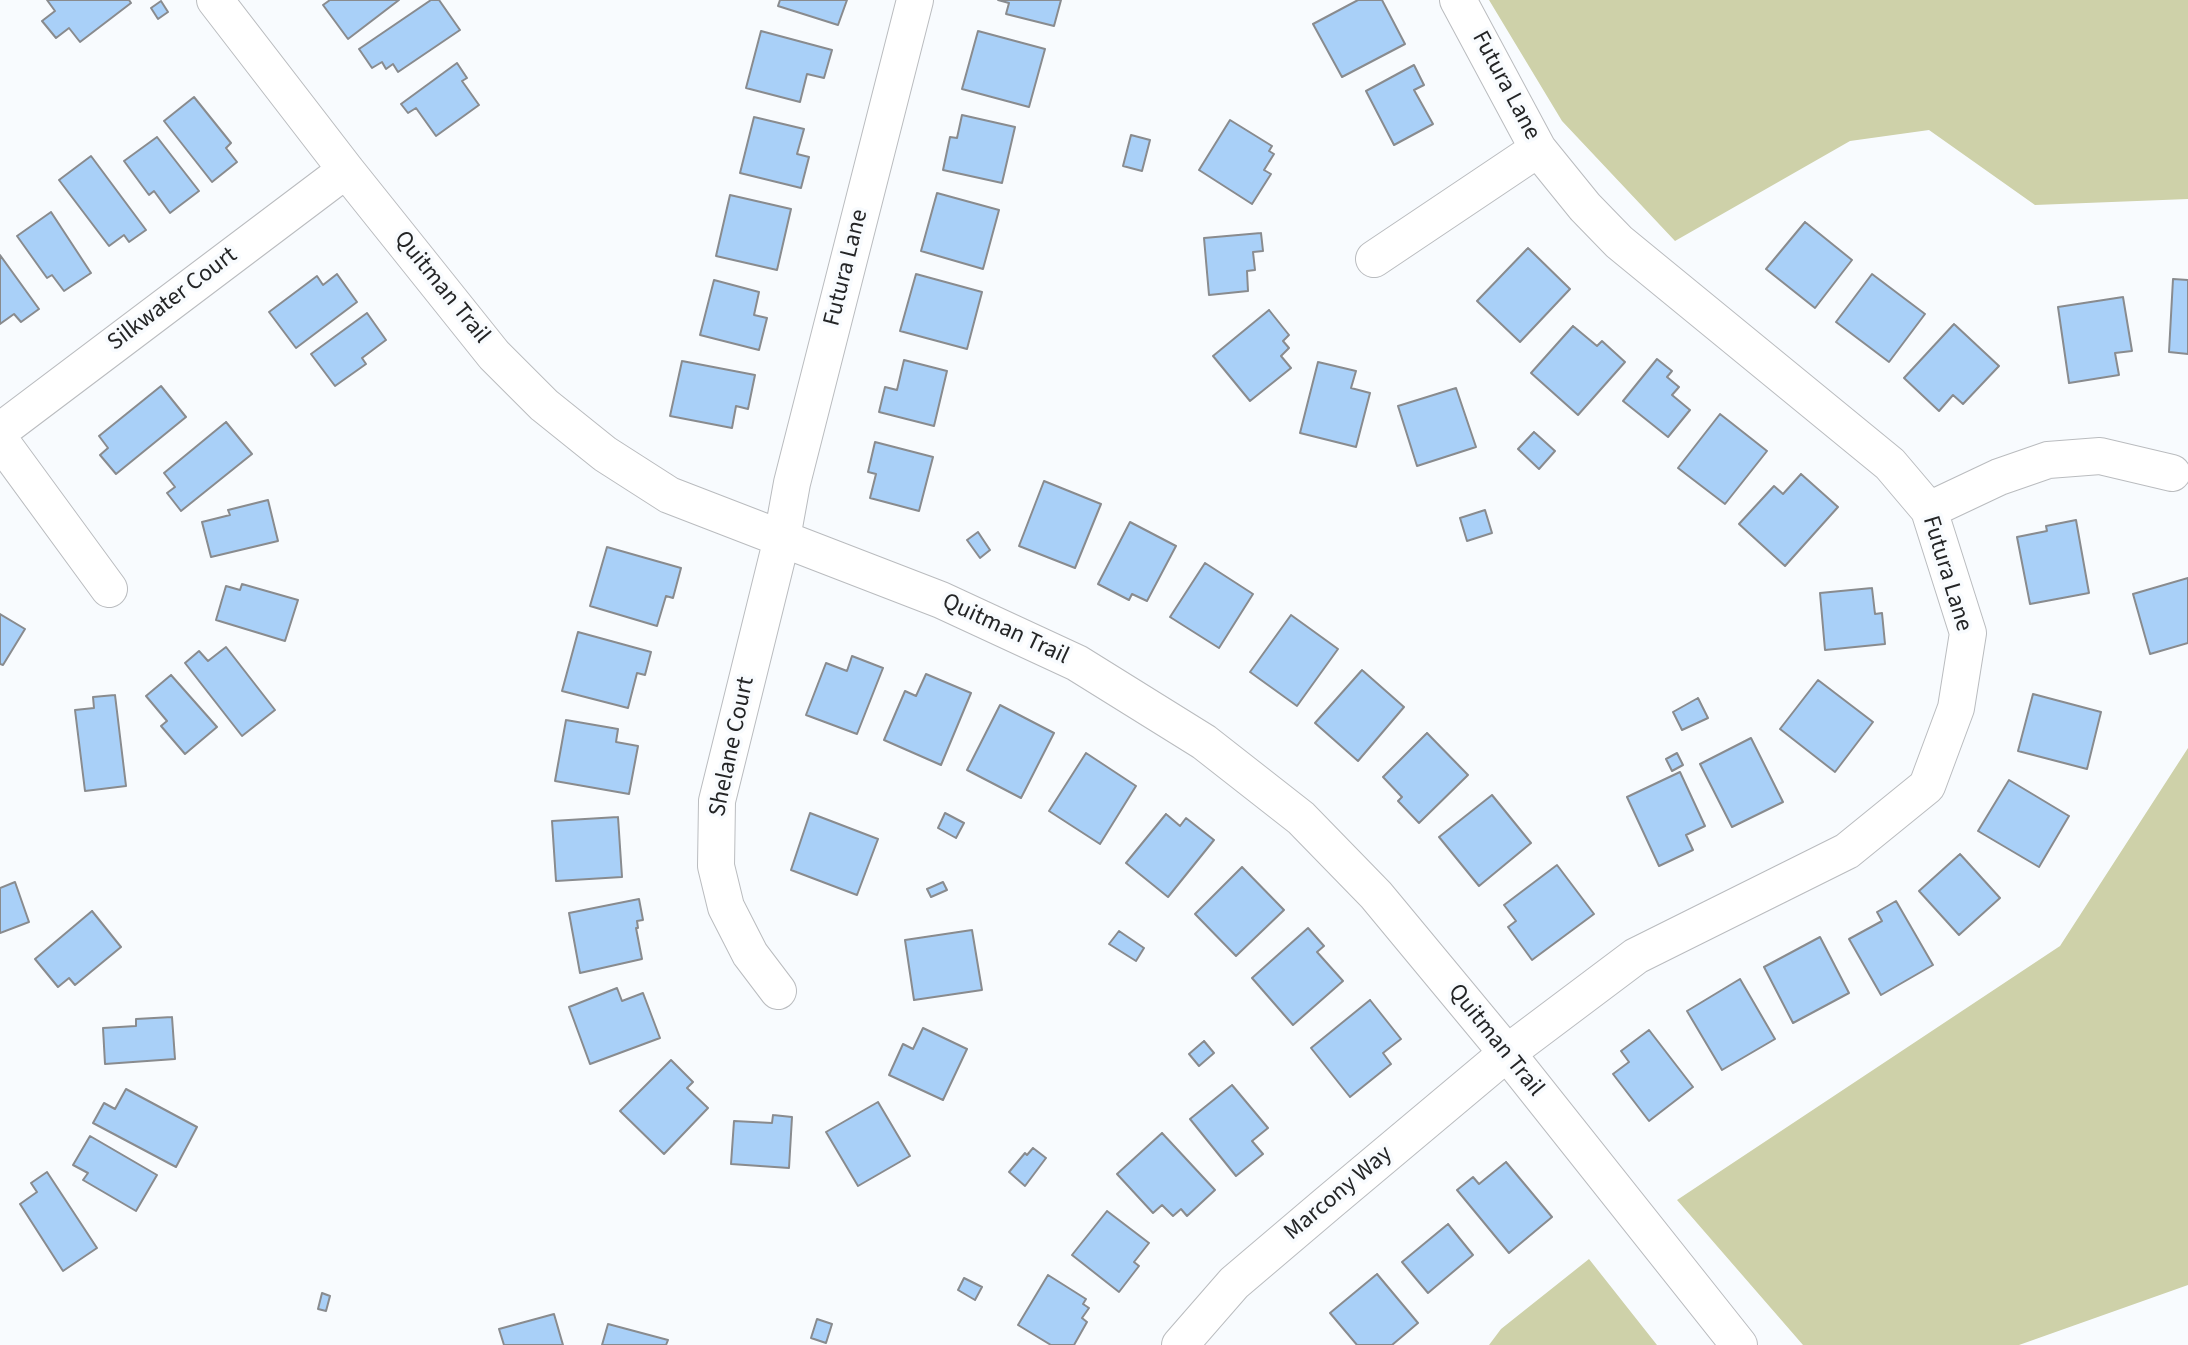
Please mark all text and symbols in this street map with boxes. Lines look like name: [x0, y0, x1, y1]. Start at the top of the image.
street label: Futura Lane: [1464, 27, 1546, 145]
street label: Futura Lane: [819, 207, 875, 329]
street label: Quitman Trail: [387, 226, 495, 350]
street label: Silkwater Court: [103, 242, 243, 358]
street label: Futura Lane: [1915, 513, 1977, 635]
street label: Quitman Trail: [937, 588, 1073, 672]
street label: Shelane Court: [704, 675, 762, 819]
street label: Quitman Trail: [1441, 979, 1549, 1103]
street label: Marcony Way: [1279, 1141, 1399, 1247]

